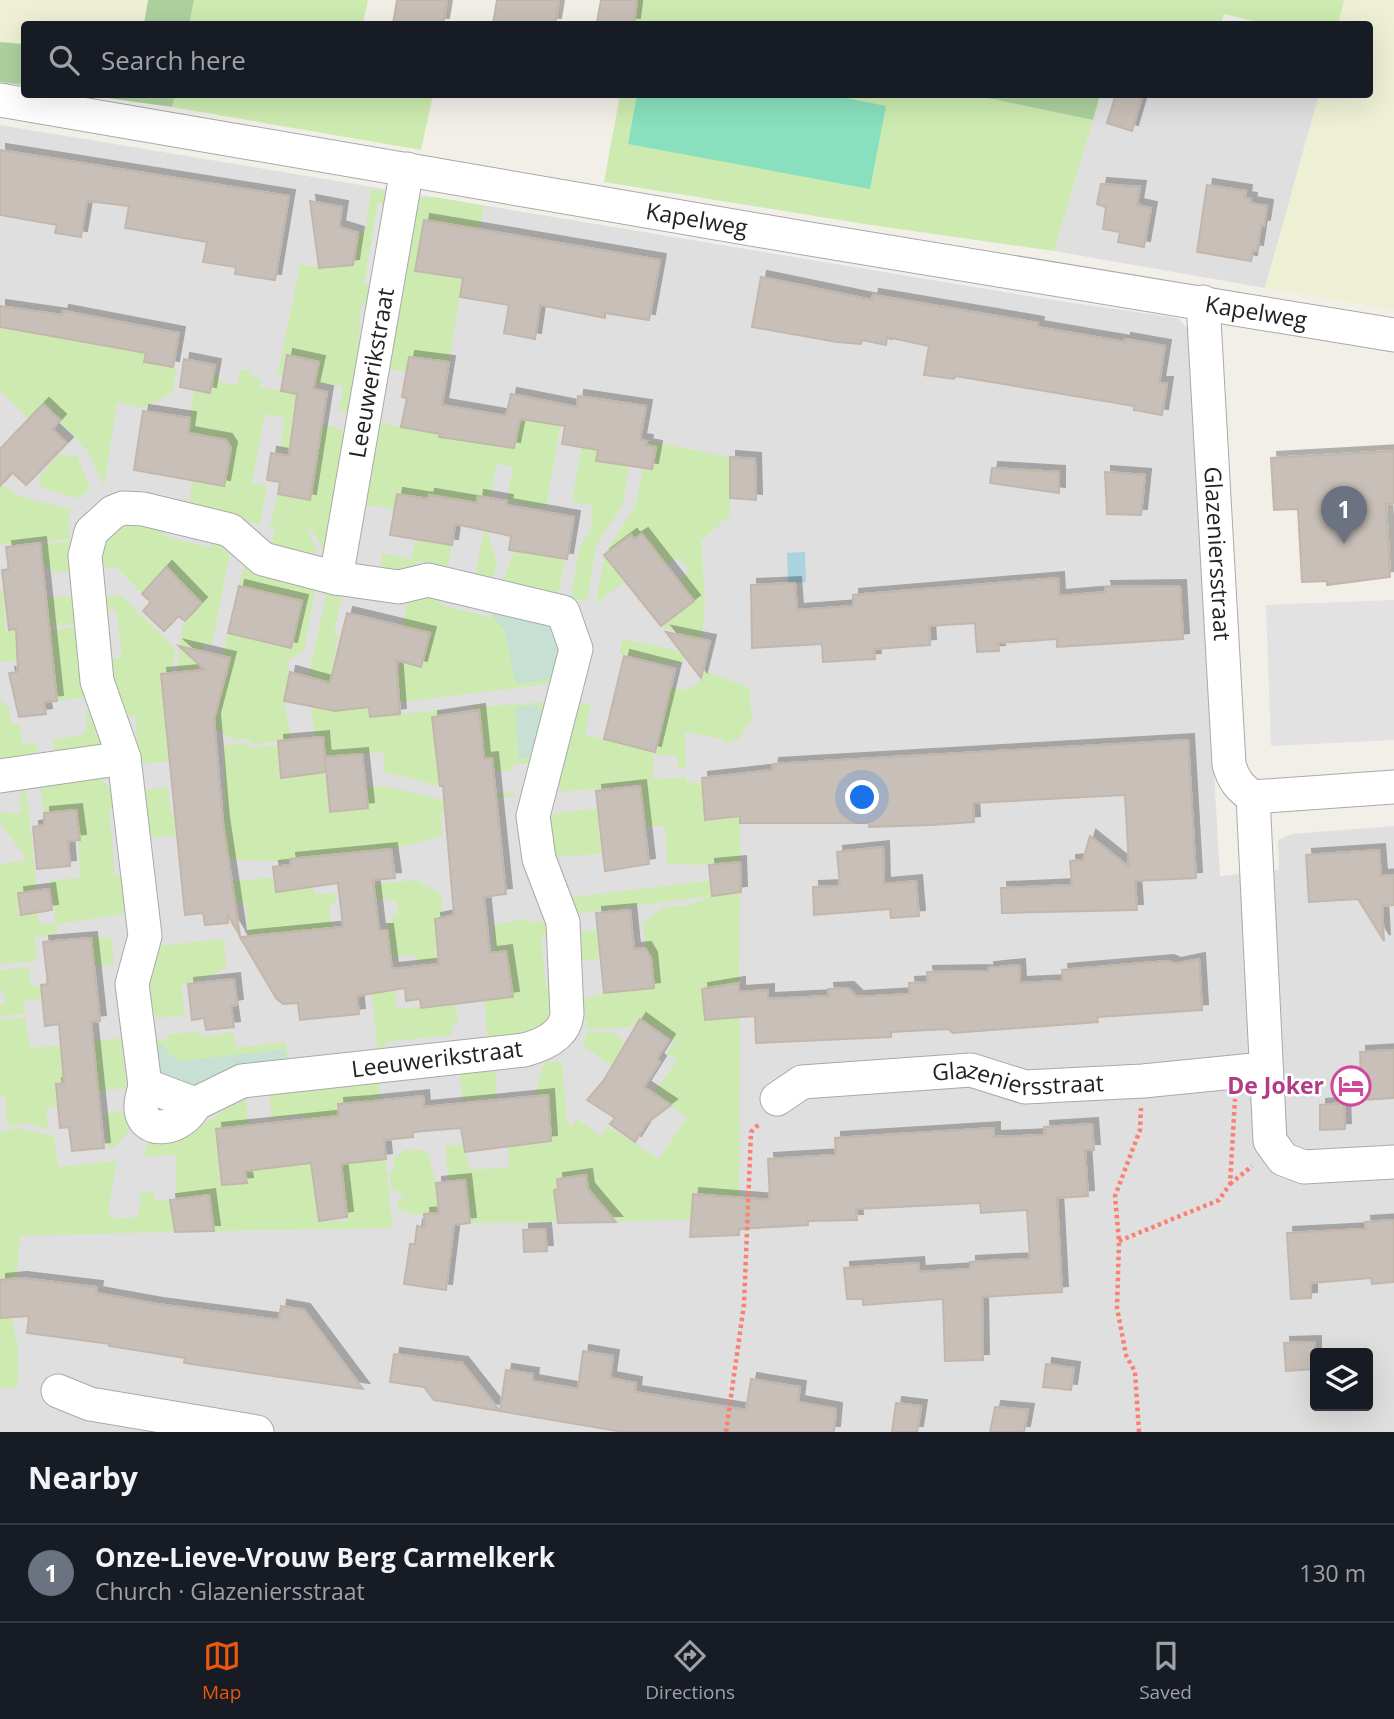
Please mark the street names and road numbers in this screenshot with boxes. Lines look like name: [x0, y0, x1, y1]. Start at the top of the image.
street label: Kapelweg: [644, 194, 751, 243]
street label: Leeuwerikstraat: [340, 285, 401, 461]
street label: Kapelweg: [1203, 287, 1310, 336]
street label: Glazeniersstraat: [1197, 465, 1239, 642]
street label: Leeuwerikstraat: [349, 1032, 524, 1084]
street label: Glazeniersstraat: [931, 1053, 1105, 1102]

